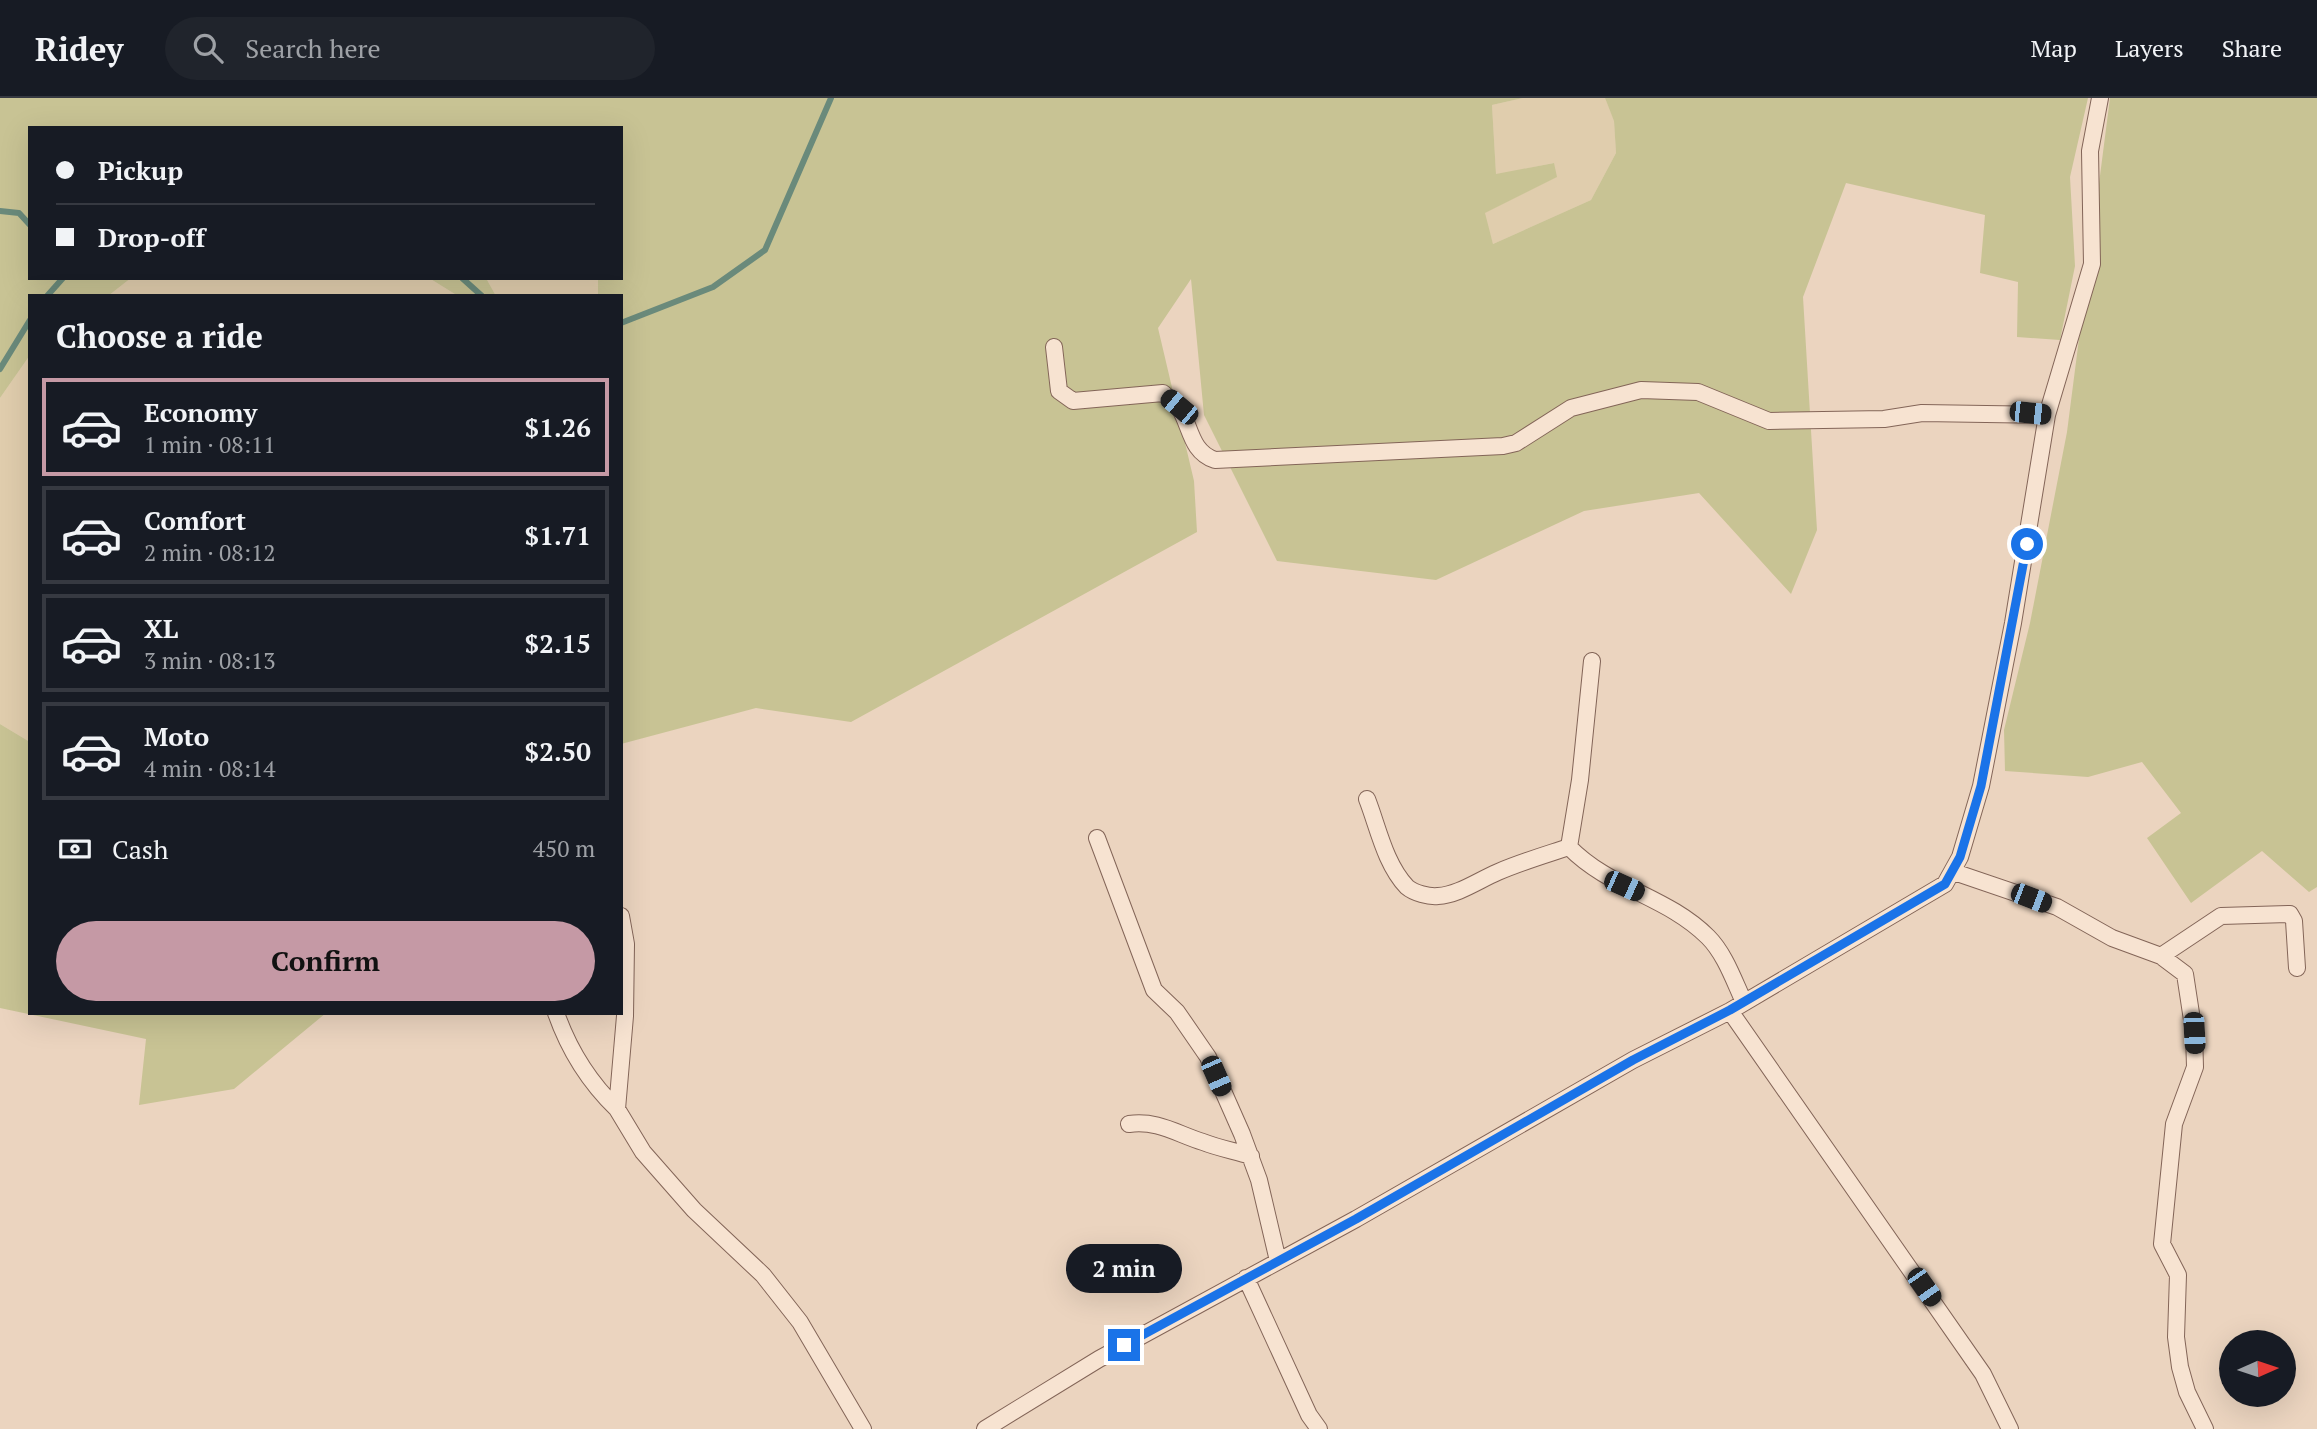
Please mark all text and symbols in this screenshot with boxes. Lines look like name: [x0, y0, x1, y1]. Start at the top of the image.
search box: [165, 17, 655, 80]
text: Ridey: [35, 27, 123, 70]
icon: search: [189, 29, 227, 67]
text: Search here: [245, 31, 381, 65]
text: Map: [2030, 32, 2077, 64]
text: Layers: [2115, 32, 2184, 64]
text: Share: [2222, 32, 2282, 64]
text: Pickup: [98, 153, 183, 187]
text: Drop-off: [98, 220, 205, 254]
text: Choose a ride: [56, 315, 263, 357]
car: [1157, 385, 1202, 429]
text: Economy: [144, 395, 257, 429]
icon: car: [60, 396, 123, 459]
car: [2009, 400, 2052, 426]
text: $1.26: [525, 410, 591, 444]
text: 1 min · 08:11: [144, 429, 276, 460]
text: Comfort: [144, 503, 246, 537]
icon: car: [60, 504, 123, 567]
text: $1.71: [525, 518, 591, 552]
route start: [2011, 528, 2043, 560]
text: 2 min · 08:12: [144, 537, 276, 568]
text: XL: [144, 611, 178, 645]
icon: car: [60, 612, 123, 675]
text: $2.15: [525, 626, 591, 660]
text: 3 min · 08:13: [144, 645, 276, 676]
text: Moto: [144, 719, 209, 753]
icon: car: [60, 720, 123, 783]
text: $2.50: [525, 734, 591, 768]
text: 4 min · 08:14: [144, 753, 276, 784]
icon: cash: [56, 830, 94, 868]
text: Cash: [112, 832, 168, 866]
text: 450 m: [533, 833, 595, 864]
car: [1601, 868, 1648, 904]
car: [2008, 881, 2055, 915]
button: Confirm: [56, 921, 595, 1001]
car: [2183, 1011, 2206, 1055]
car: [1198, 1053, 1235, 1099]
callout: 2 min: [1066, 1244, 1182, 1292]
text: 2 min: [1093, 1253, 1155, 1284]
car: [1904, 1264, 1945, 1310]
route end: [1108, 1329, 1140, 1361]
north arrow: [2219, 1330, 2296, 1407]
map controls: [2219, 1330, 2296, 1407]

